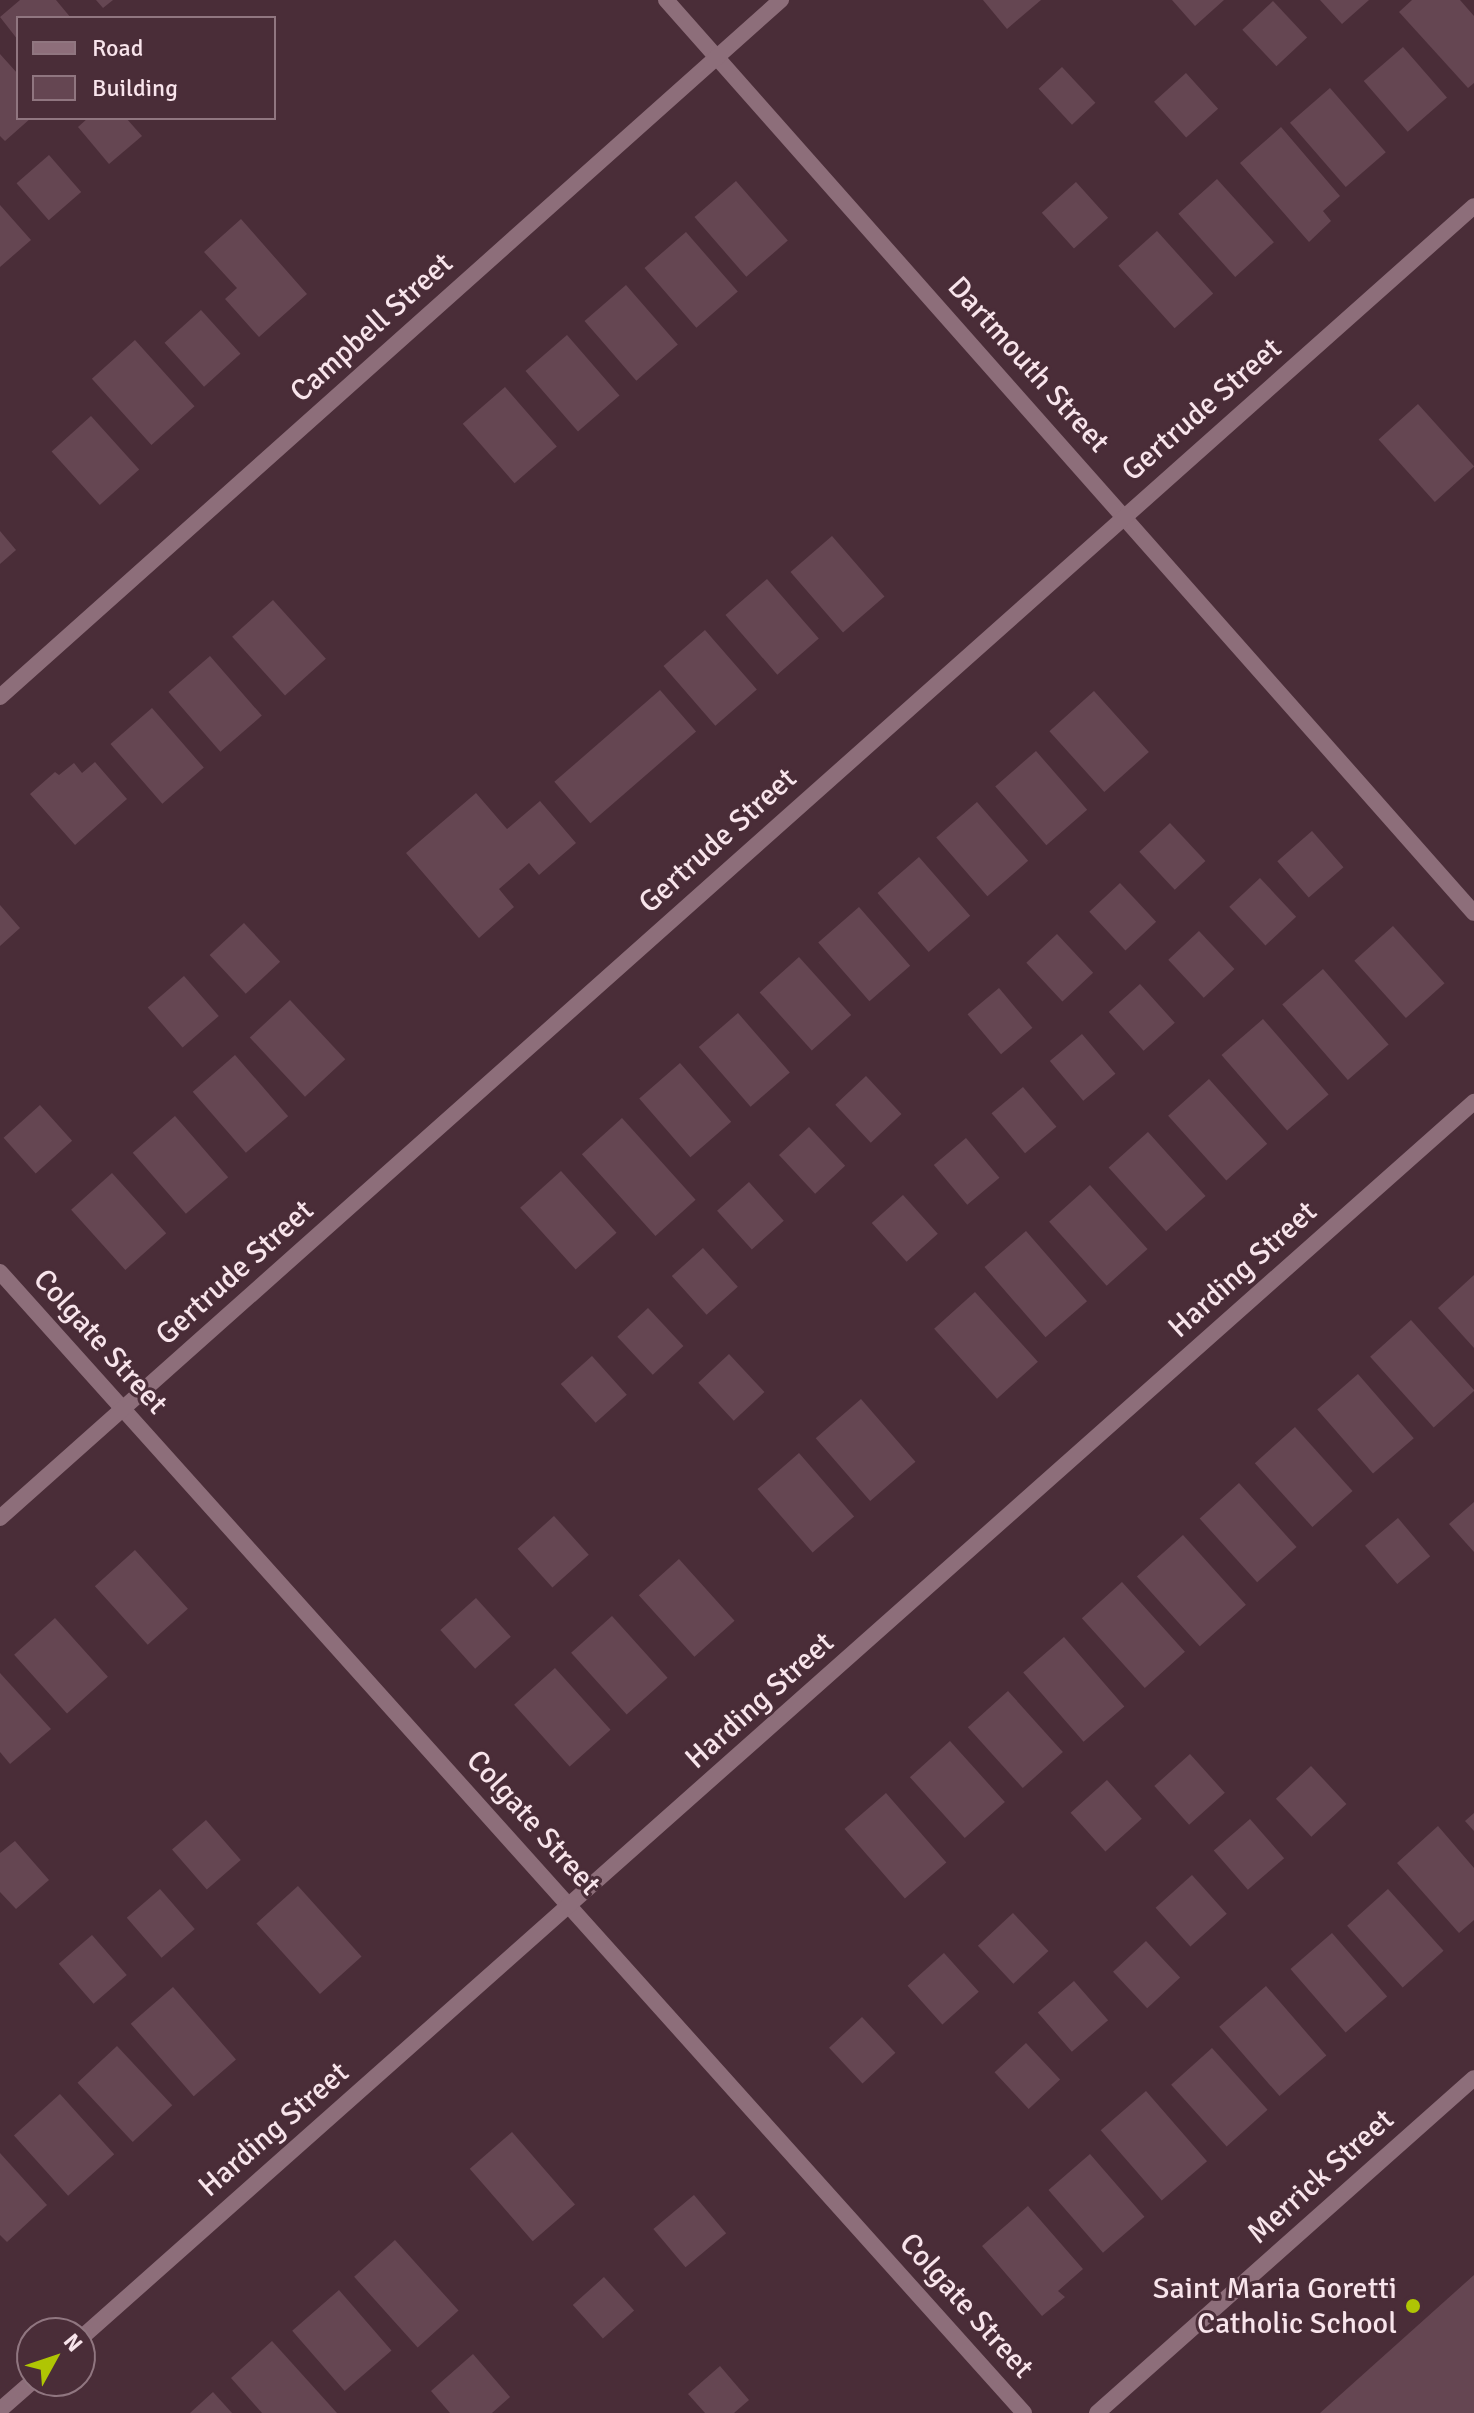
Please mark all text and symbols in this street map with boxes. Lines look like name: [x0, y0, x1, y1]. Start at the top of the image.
legend: [16, 16, 276, 120]
text: Road: [92, 33, 143, 63]
text: Building: [92, 73, 178, 103]
street label: Campbell Street: [283, 246, 461, 410]
street label: Dartmouth Street: [940, 270, 1116, 460]
street label: Gertrude Street: [1115, 331, 1289, 489]
street label: Gertrude Street: [632, 761, 804, 921]
street label: Gertrude Street: [149, 1193, 321, 1353]
street label: Harding Street: [1161, 1194, 1325, 1346]
street label: Colgate Street: [25, 1262, 175, 1422]
street label: Harding Street: [678, 1625, 842, 1777]
street label: Colgate Street: [458, 1743, 608, 1903]
street label: Harding Street: [192, 2055, 356, 2205]
street label: Merrick Street: [1241, 2102, 1401, 2252]
street label: Colgate Street: [891, 2226, 1041, 2386]
place label: Saint Maria Goretti Catholic School: [1153, 2271, 1397, 2342]
marker: Saint Maria Goretti Catholic School: [1404, 2297, 1422, 2315]
north arrow: [16, 2317, 96, 2397]
text: N: [58, 2328, 88, 2357]

